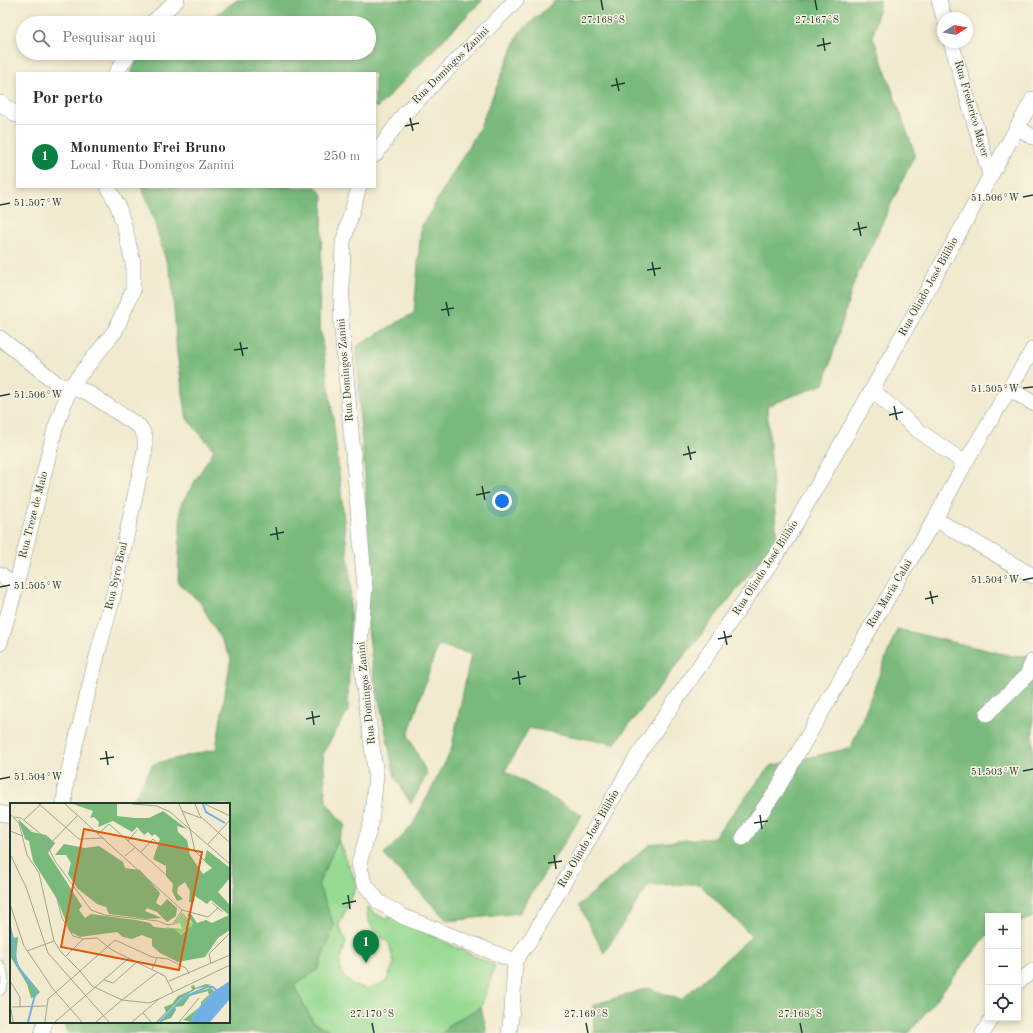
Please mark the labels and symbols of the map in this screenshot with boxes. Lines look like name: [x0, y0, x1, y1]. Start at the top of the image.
north arrow: [937, 12, 973, 48]
text: 27.168°S: [581, 15, 625, 25]
text: 27.167°S: [795, 15, 839, 25]
street label: Rua Domingos Zanini: [410, 25, 492, 107]
street label: Rua Frederico Mayer: [952, 59, 990, 159]
text: 51.506°W: [971, 193, 1019, 203]
text: 51.507°W: [14, 198, 62, 208]
street label: Rua Olindo José Bilibio: [897, 236, 961, 338]
street label: Rua Domingos Zanini: [336, 318, 356, 422]
text: 51.505°W: [971, 384, 1019, 394]
text: 51.506°W: [14, 390, 62, 400]
street label: Rua Treze de Maio: [18, 470, 50, 560]
your location: [492, 491, 512, 511]
street label: Rua Olindo José Bilibio: [731, 518, 801, 618]
street label: Rua Syro Beal: [104, 541, 130, 611]
street label: Rua Maria Calai: [865, 558, 915, 630]
text: 51.504°W: [971, 575, 1019, 585]
text: 51.505°W: [14, 581, 62, 591]
street label: Rua Domingos Zanini: [356, 641, 378, 745]
text: 51.503°W: [971, 767, 1019, 777]
text: 51.504°W: [14, 772, 62, 782]
street label: Rua Olindo José Bilibio: [556, 788, 622, 890]
inset map: [10, 803, 230, 1023]
pin: 1: [353, 930, 379, 963]
text: 27.170°S: [350, 1009, 394, 1019]
text: 27.169°S: [564, 1009, 608, 1019]
text: 27.168°S: [778, 1009, 822, 1019]

